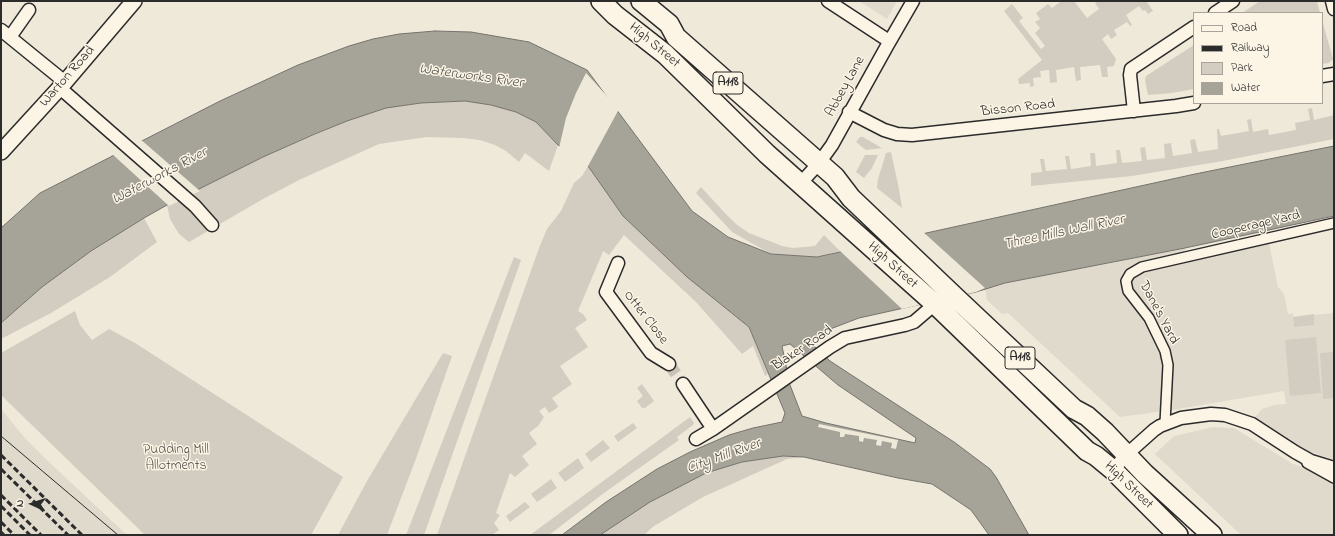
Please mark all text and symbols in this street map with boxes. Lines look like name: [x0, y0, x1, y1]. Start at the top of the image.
legend: [1193, 12, 1323, 104]
text: Road: [1231, 19, 1257, 37]
street label: High Street: [625, 20, 683, 72]
text: Railway: [1231, 39, 1269, 57]
street label: Warton Road: [37, 43, 99, 111]
street label: Abbey Lane: [823, 54, 869, 120]
text: Park: [1231, 59, 1253, 77]
water label: Waterworks River: [418, 61, 524, 93]
road number: A118: [713, 72, 743, 94]
text: Water: [1231, 79, 1260, 97]
street label: Bisson Road: [980, 97, 1056, 121]
water label: Waterworks River: [109, 144, 211, 210]
street label: Cooperage Yard: [1210, 208, 1302, 244]
water label: Three Mills Wall River: [1002, 211, 1126, 255]
street label: High Street: [863, 239, 921, 293]
street label: Dane's Yard: [1134, 278, 1182, 348]
street label: Otter Close: [619, 288, 671, 348]
street label: Blaker Road: [770, 323, 836, 375]
road number: A118: [1005, 347, 1035, 369]
water label: City Mill River: [685, 435, 763, 479]
park label: Pudding Mill Allotments: [143, 443, 209, 476]
street label: High Street: [1100, 458, 1156, 514]
north arrow: [12, 484, 52, 524]
text: N: [12, 499, 28, 508]

